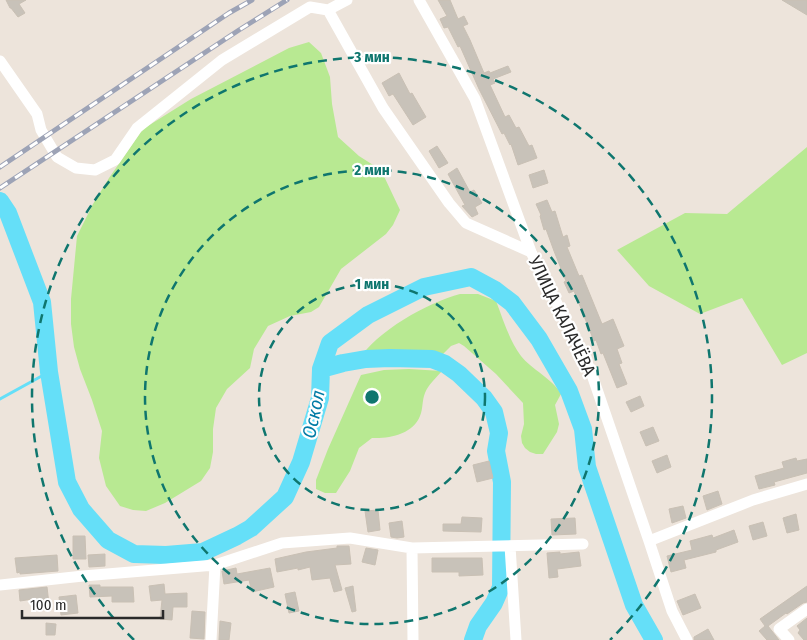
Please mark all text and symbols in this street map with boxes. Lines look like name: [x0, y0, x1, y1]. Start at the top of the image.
text: 3 мин: [353, 48, 390, 66]
text: 2 мин: [353, 161, 390, 179]
street label: УЛИЦА КАЛАЧЁВА: [523, 252, 601, 380]
text: 1 мин: [355, 275, 389, 293]
water label: Оскол: [297, 388, 330, 440]
centre of rings: [363, 388, 381, 406]
scale bar: [22, 588, 164, 620]
text: 100 m: [30, 596, 67, 614]

